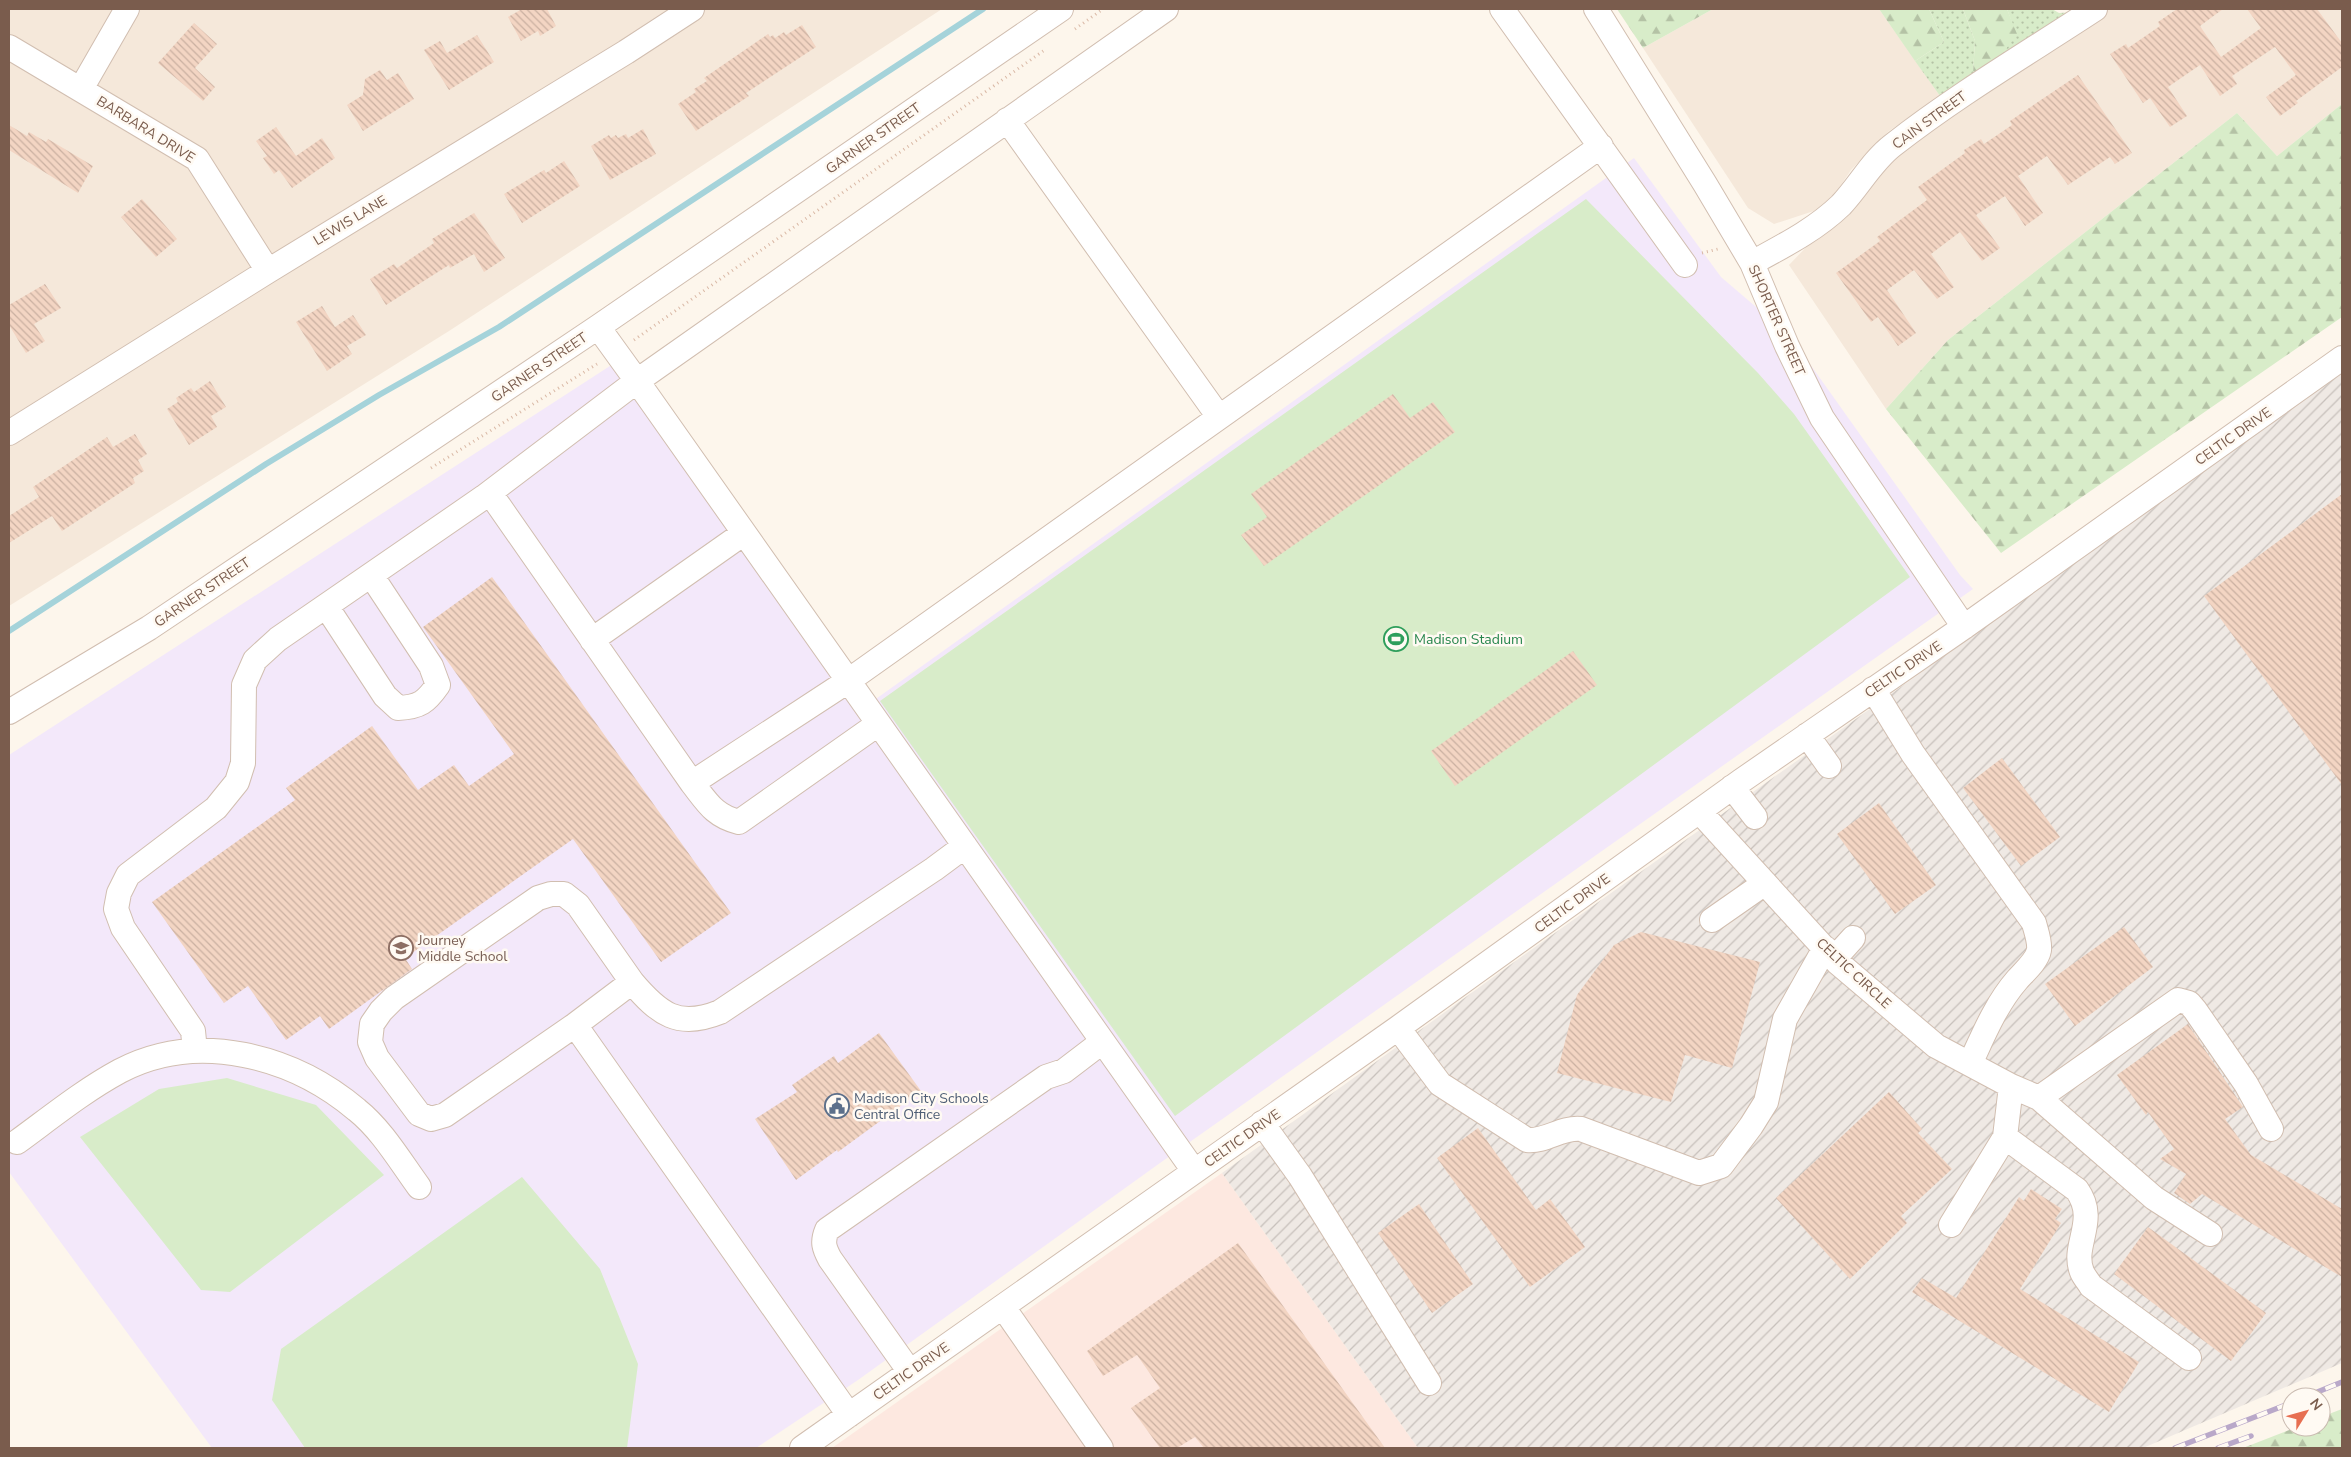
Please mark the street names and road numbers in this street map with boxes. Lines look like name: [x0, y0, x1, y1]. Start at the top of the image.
street label: CAIN STREET: [1888, 87, 1971, 154]
street label: BARBARA DRIVE: [93, 92, 199, 167]
street label: GARNER STREET: [822, 98, 925, 178]
street label: LEWIS LANE: [310, 191, 391, 250]
street label: SHORTER STREET: [1744, 262, 1810, 379]
street label: GARNER STREET: [488, 328, 591, 407]
street label: CELTIC DRIVE: [2191, 403, 2275, 470]
street label: GARNER STREET: [151, 553, 254, 632]
street label: CELTIC DRIVE: [1861, 636, 1946, 702]
street label: CELTIC DRIVE: [1530, 869, 1614, 937]
street label: CELTIC CIRCLE: [1812, 934, 1895, 1013]
street label: CELTIC DRIVE: [1200, 1105, 1284, 1172]
street label: CELTIC DRIVE: [869, 1338, 953, 1405]

